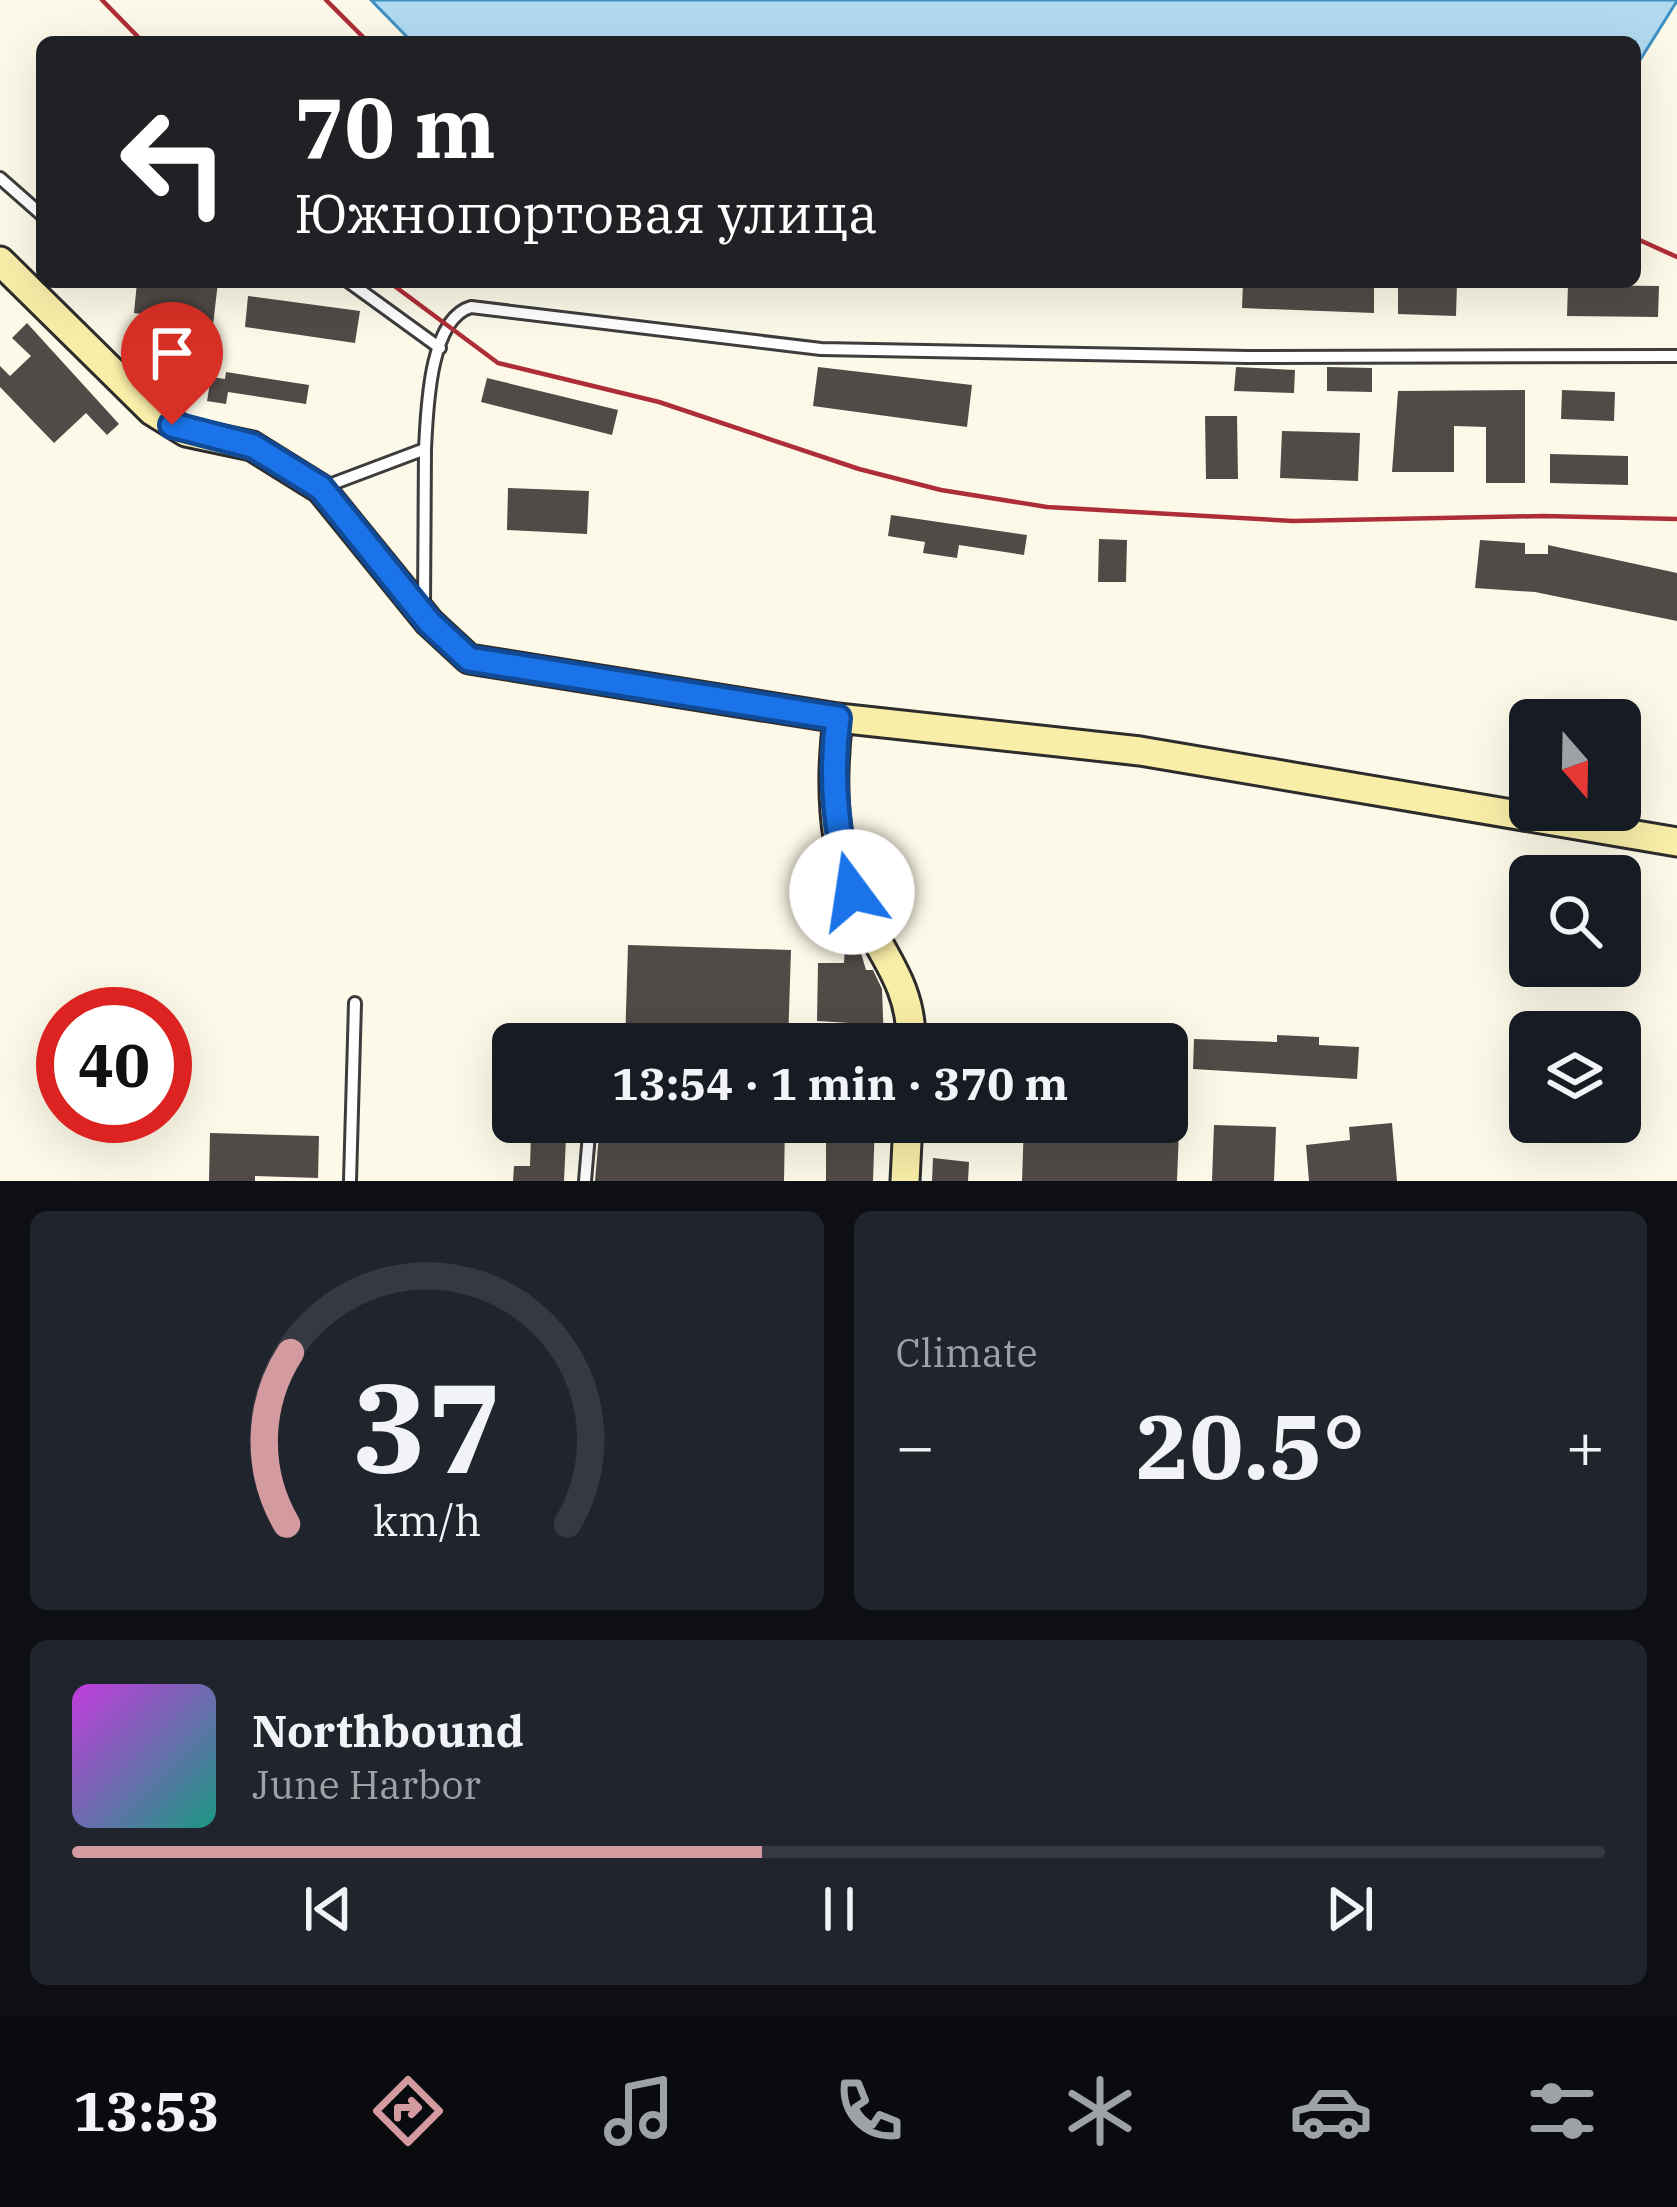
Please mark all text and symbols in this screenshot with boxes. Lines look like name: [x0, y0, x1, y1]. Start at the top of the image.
text: 70 m: [294, 72, 496, 181]
icon: left: [96, 84, 252, 240]
text: Южнопортовая улица: [294, 178, 878, 248]
pin: [121, 302, 223, 425]
icon: arrive: [139, 320, 205, 386]
north arrow: [1509, 699, 1641, 831]
map controls: [1509, 699, 1641, 1143]
position arrow: [789, 829, 915, 955]
button: search: [1509, 855, 1641, 987]
speed limit sign: 40: [36, 987, 192, 1143]
button: layers: [1509, 1011, 1641, 1143]
text: 13:54 · 1 min · 370 m: [612, 1054, 1068, 1112]
text: Climate: [896, 1327, 1038, 1378]
text: 37: [352, 1345, 502, 1507]
text: 20.5°: [1135, 1387, 1365, 1504]
text: −: [896, 1402, 935, 1488]
text: +: [1565, 1402, 1605, 1488]
text: km/h: [373, 1491, 481, 1547]
text: Northbound: [252, 1701, 524, 1759]
text: June Harbor: [252, 1759, 481, 1810]
icon: previous: [295, 1876, 361, 1942]
icon: pause: [806, 1876, 872, 1942]
icon: next: [1317, 1876, 1383, 1942]
icon: directions: [366, 2069, 450, 2153]
icon: music: [597, 2069, 681, 2153]
icon: phone: [827, 2069, 911, 2153]
icon: climate: [1058, 2069, 1142, 2153]
icon: car: [1289, 2069, 1373, 2153]
icon: filters: [1520, 2069, 1604, 2153]
text: 13:53: [73, 2076, 219, 2146]

